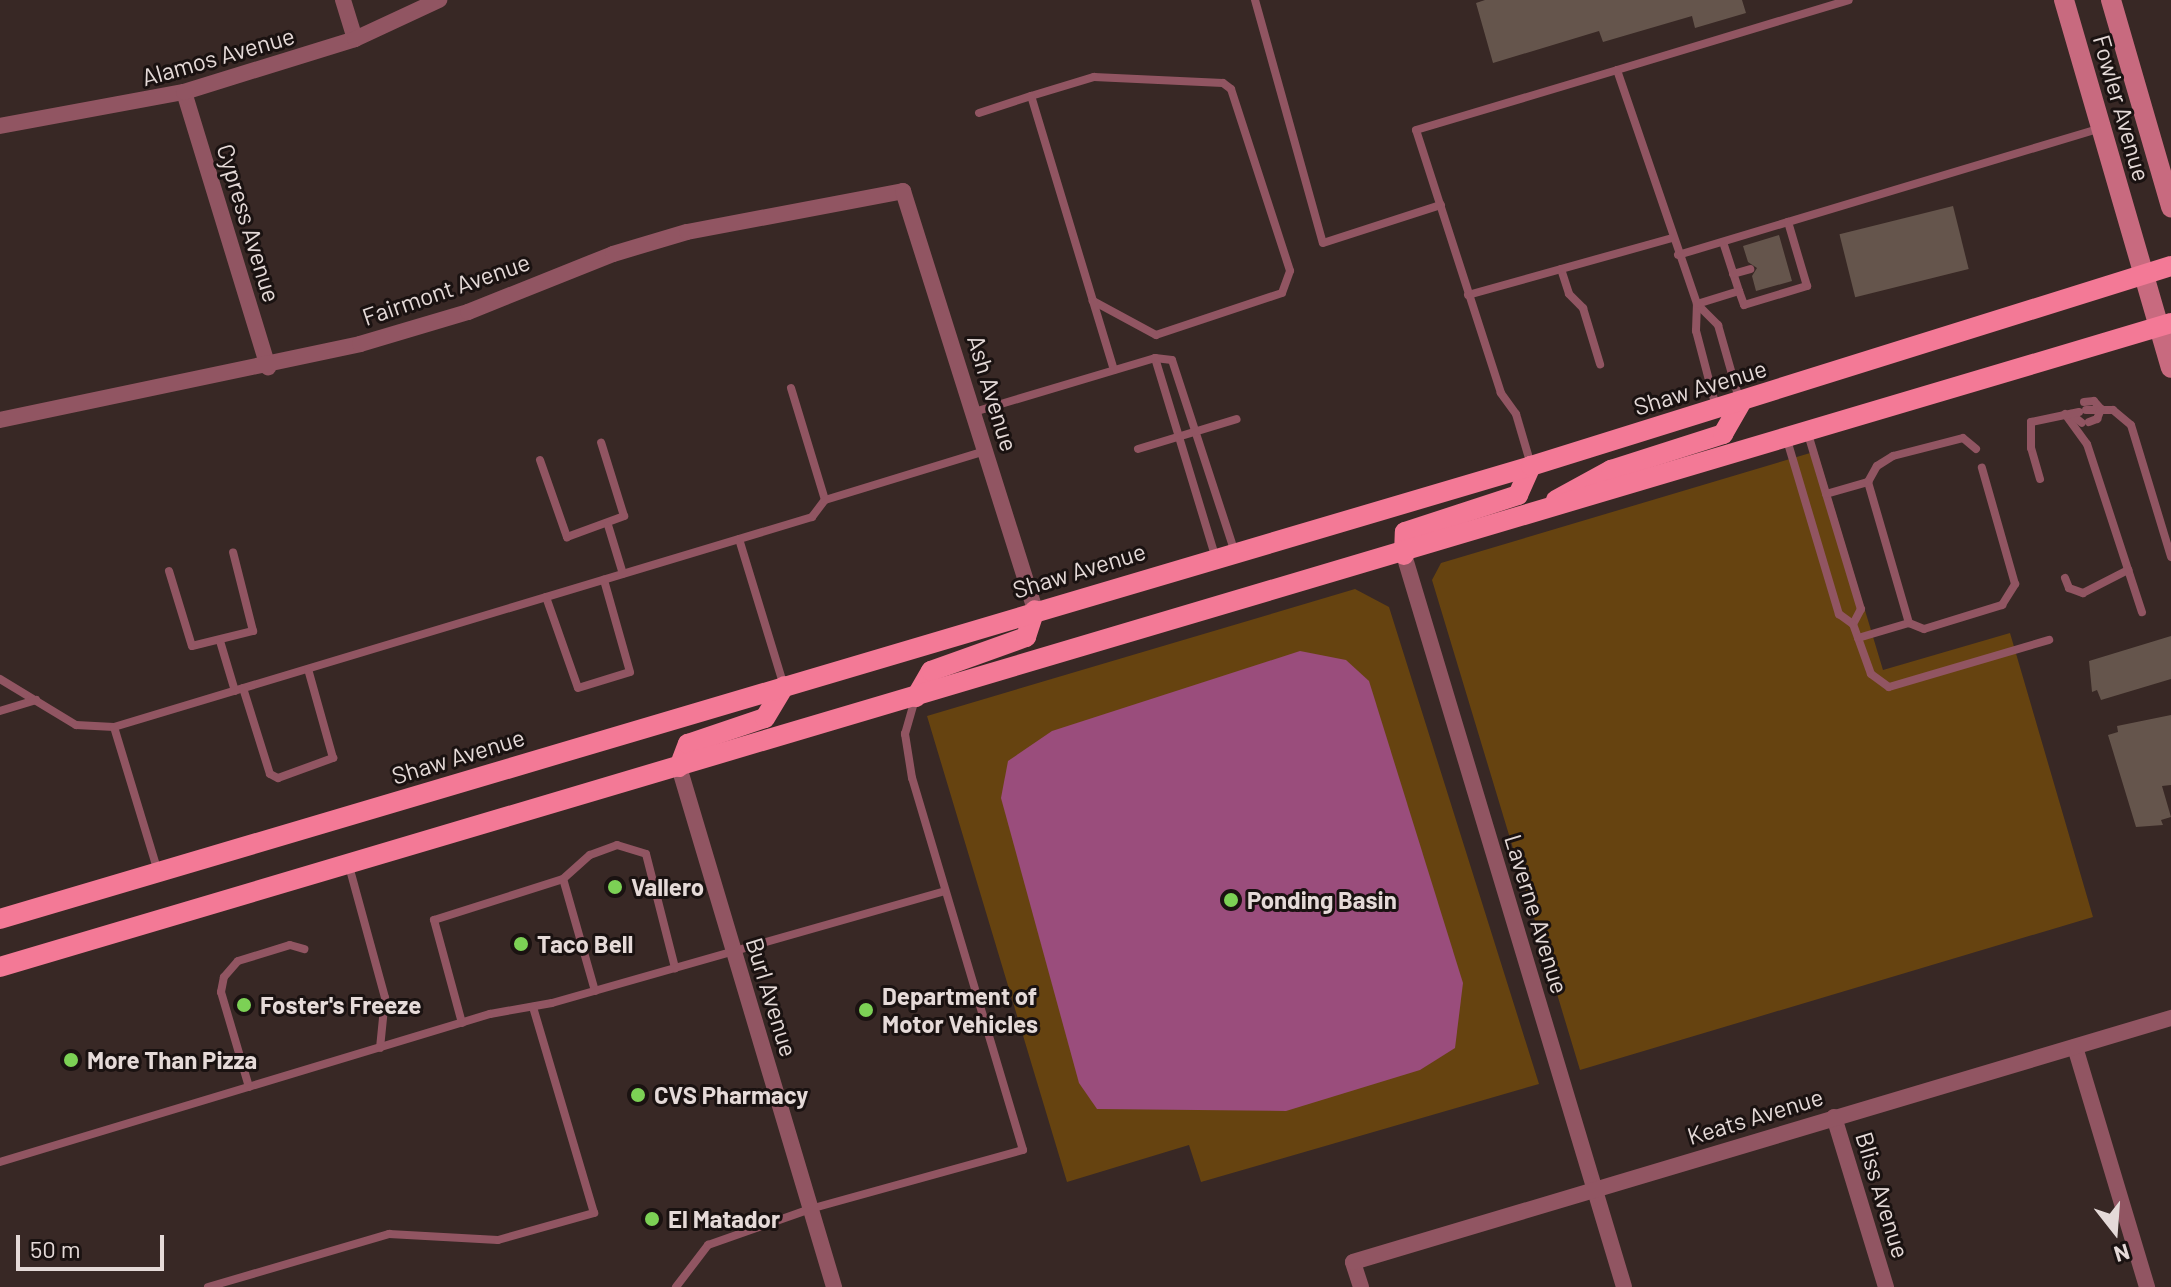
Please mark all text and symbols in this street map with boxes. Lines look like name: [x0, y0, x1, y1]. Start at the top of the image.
street label: Alamos Avenue: [138, 20, 298, 92]
street label: Fowler Avenue: [2087, 32, 2157, 184]
street label: Cypress Avenue: [211, 140, 287, 306]
street label: Fairmont Avenue: [358, 247, 534, 331]
street label: Ash Avenue: [962, 331, 1024, 455]
street label: Shaw Avenue: [1630, 353, 1770, 421]
street label: Shaw Avenue: [1009, 536, 1149, 604]
street label: Shaw Avenue: [388, 722, 528, 790]
street label: Laverne Avenue: [1499, 831, 1575, 997]
place label: Vallero: [631, 873, 704, 901]
marker: Vallero: [606, 878, 624, 896]
place label: Ponding Basin: [1247, 886, 1397, 914]
marker: Ponding Basin: [1222, 891, 1240, 909]
place label: Taco Bell: [537, 930, 633, 958]
street label: Burl Avenue: [740, 934, 804, 1060]
marker: Taco Bell: [512, 935, 530, 953]
place label: Department of Motor Vehicles: [882, 982, 1038, 1038]
place label: Foster's Freeze: [260, 991, 421, 1019]
marker: Foster's Freeze: [235, 996, 253, 1014]
marker: Department of Motor Vehicles: [857, 1001, 875, 1019]
place label: More Than Pizza: [87, 1046, 257, 1074]
marker: More Than Pizza: [62, 1051, 80, 1069]
place label: CVS Pharmacy: [654, 1081, 808, 1109]
street label: Keats Avenue: [1684, 1082, 1826, 1150]
marker: CVS Pharmacy: [629, 1086, 647, 1104]
street label: Bliss Avenue: [1850, 1128, 1916, 1262]
north arrow: [2075, 1191, 2155, 1271]
place label: El Matador: [668, 1205, 780, 1233]
marker: El Matador: [643, 1210, 661, 1228]
scale bar: [20, 1219, 168, 1269]
text: 50 m: [30, 1234, 81, 1263]
text: N: [2111, 1239, 2133, 1269]

